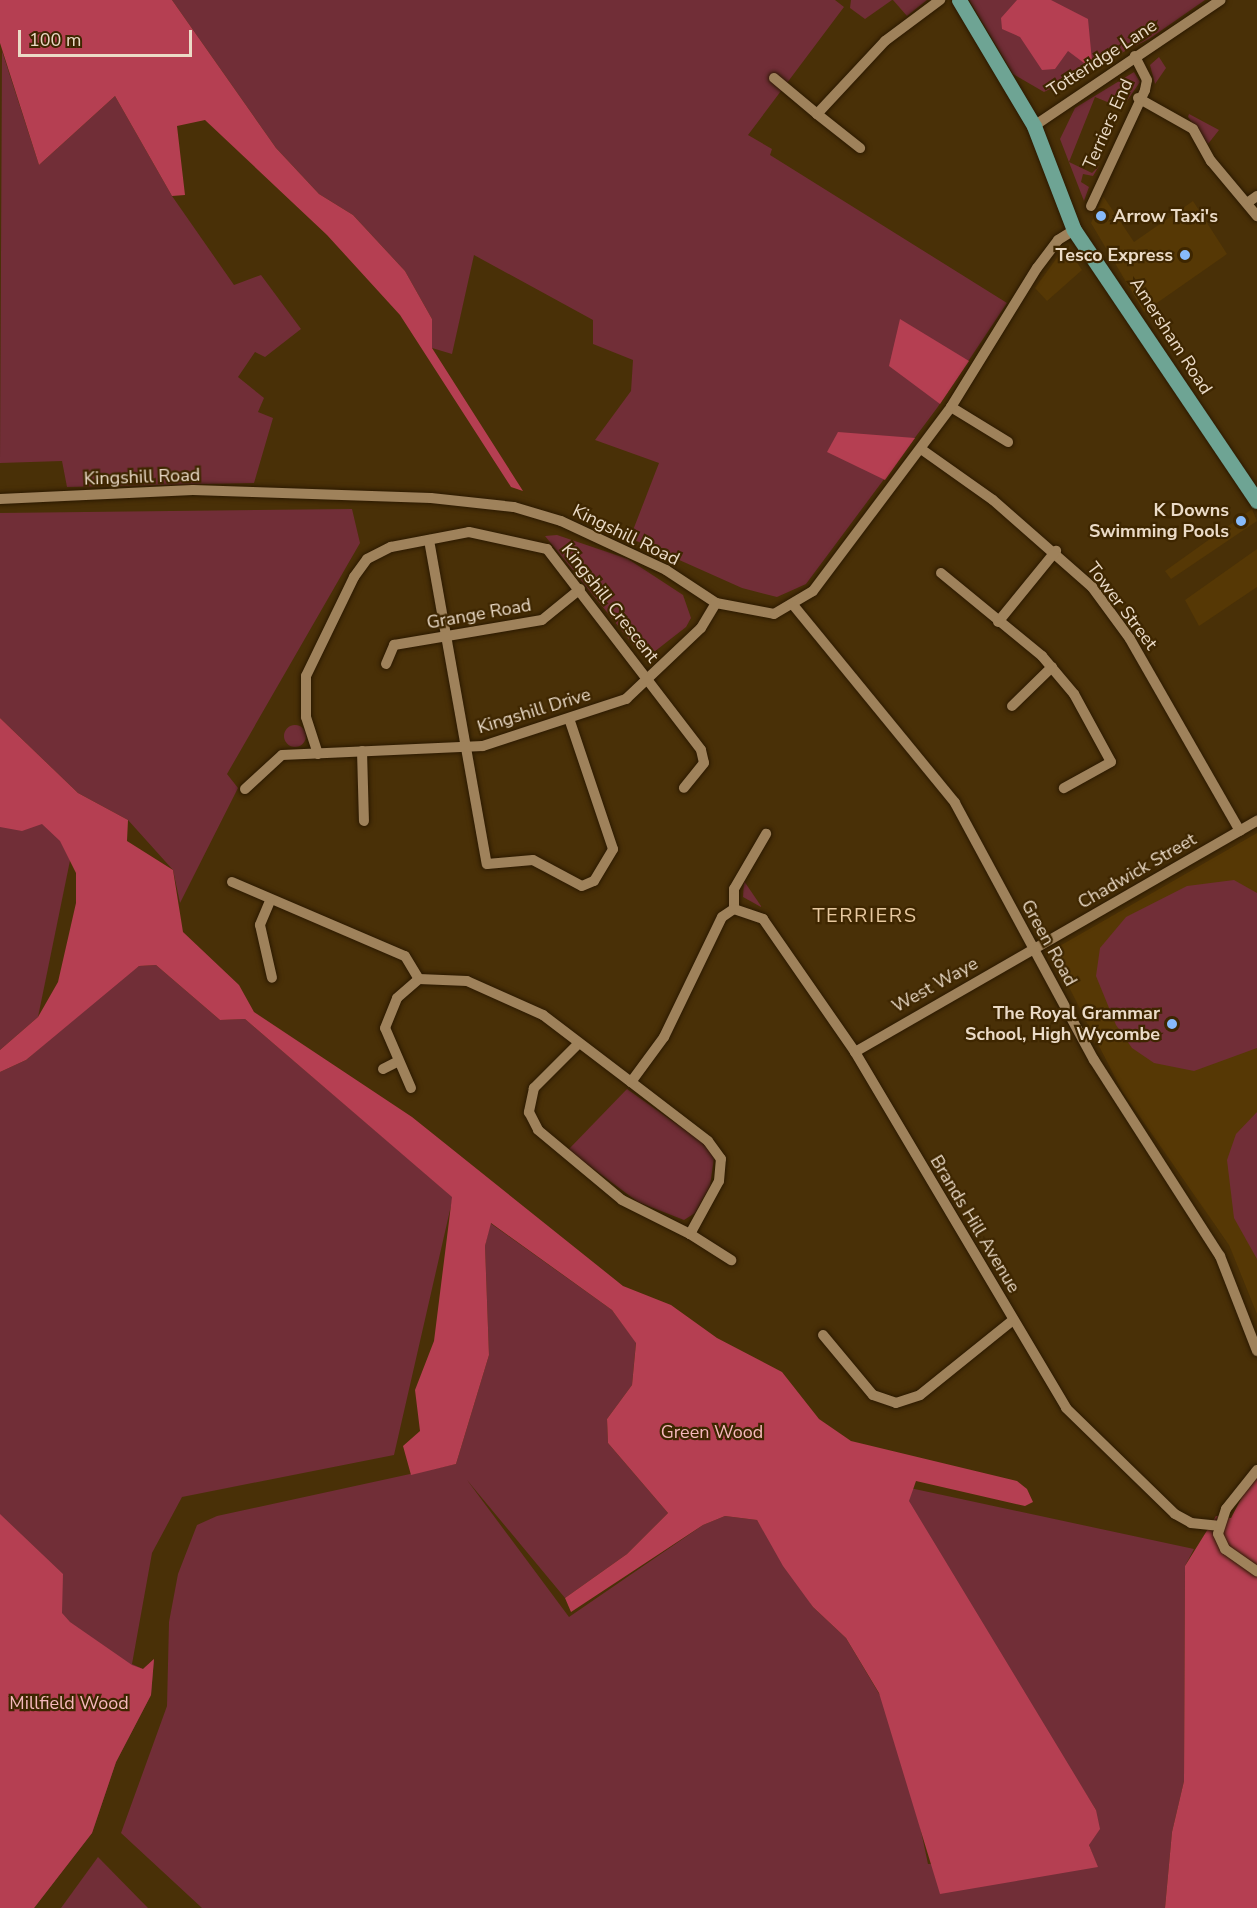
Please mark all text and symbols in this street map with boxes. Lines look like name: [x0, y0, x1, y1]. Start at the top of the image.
street label: Totteridge Lane: [1043, 15, 1161, 101]
scale bar: [21, 18, 195, 56]
text: 100 m: [29, 28, 81, 52]
street label: Terriers End: [1079, 76, 1137, 172]
place label: Arrow Taxi's: [1113, 205, 1218, 227]
marker: Arrow Taxi's: [1094, 209, 1108, 223]
place label: Tesco Express: [1056, 244, 1173, 266]
marker: Tesco Express: [1178, 248, 1192, 262]
street label: Amersham Road: [1125, 274, 1217, 398]
street label: Kingshill Road: [83, 464, 201, 490]
street label: Kingshill Road: [569, 500, 683, 570]
place label: K Downs Swimming Pools: [1089, 500, 1229, 542]
marker: K Downs Swimming Pools: [1234, 514, 1248, 528]
street label: Kingshill Crescent: [557, 539, 663, 667]
street label: Tower Street: [1082, 558, 1162, 654]
street label: Grange Road: [425, 594, 533, 634]
street label: Kingshill Drive: [475, 684, 593, 738]
street label: Chadwick Street: [1074, 828, 1200, 914]
street label: Green Road: [1016, 896, 1082, 990]
district label: TERRIERS: [813, 903, 917, 927]
street label: West Waye: [888, 953, 982, 1017]
place label: The Royal Grammar School, High Wycombe: [965, 1003, 1160, 1046]
marker: The Royal Grammar School, High Wycombe: [1165, 1017, 1179, 1031]
street label: Brands Hill Avenue: [925, 1151, 1025, 1297]
park label: Green Wood: [661, 1421, 763, 1443]
park label: Millfield Wood: [9, 1692, 129, 1714]

